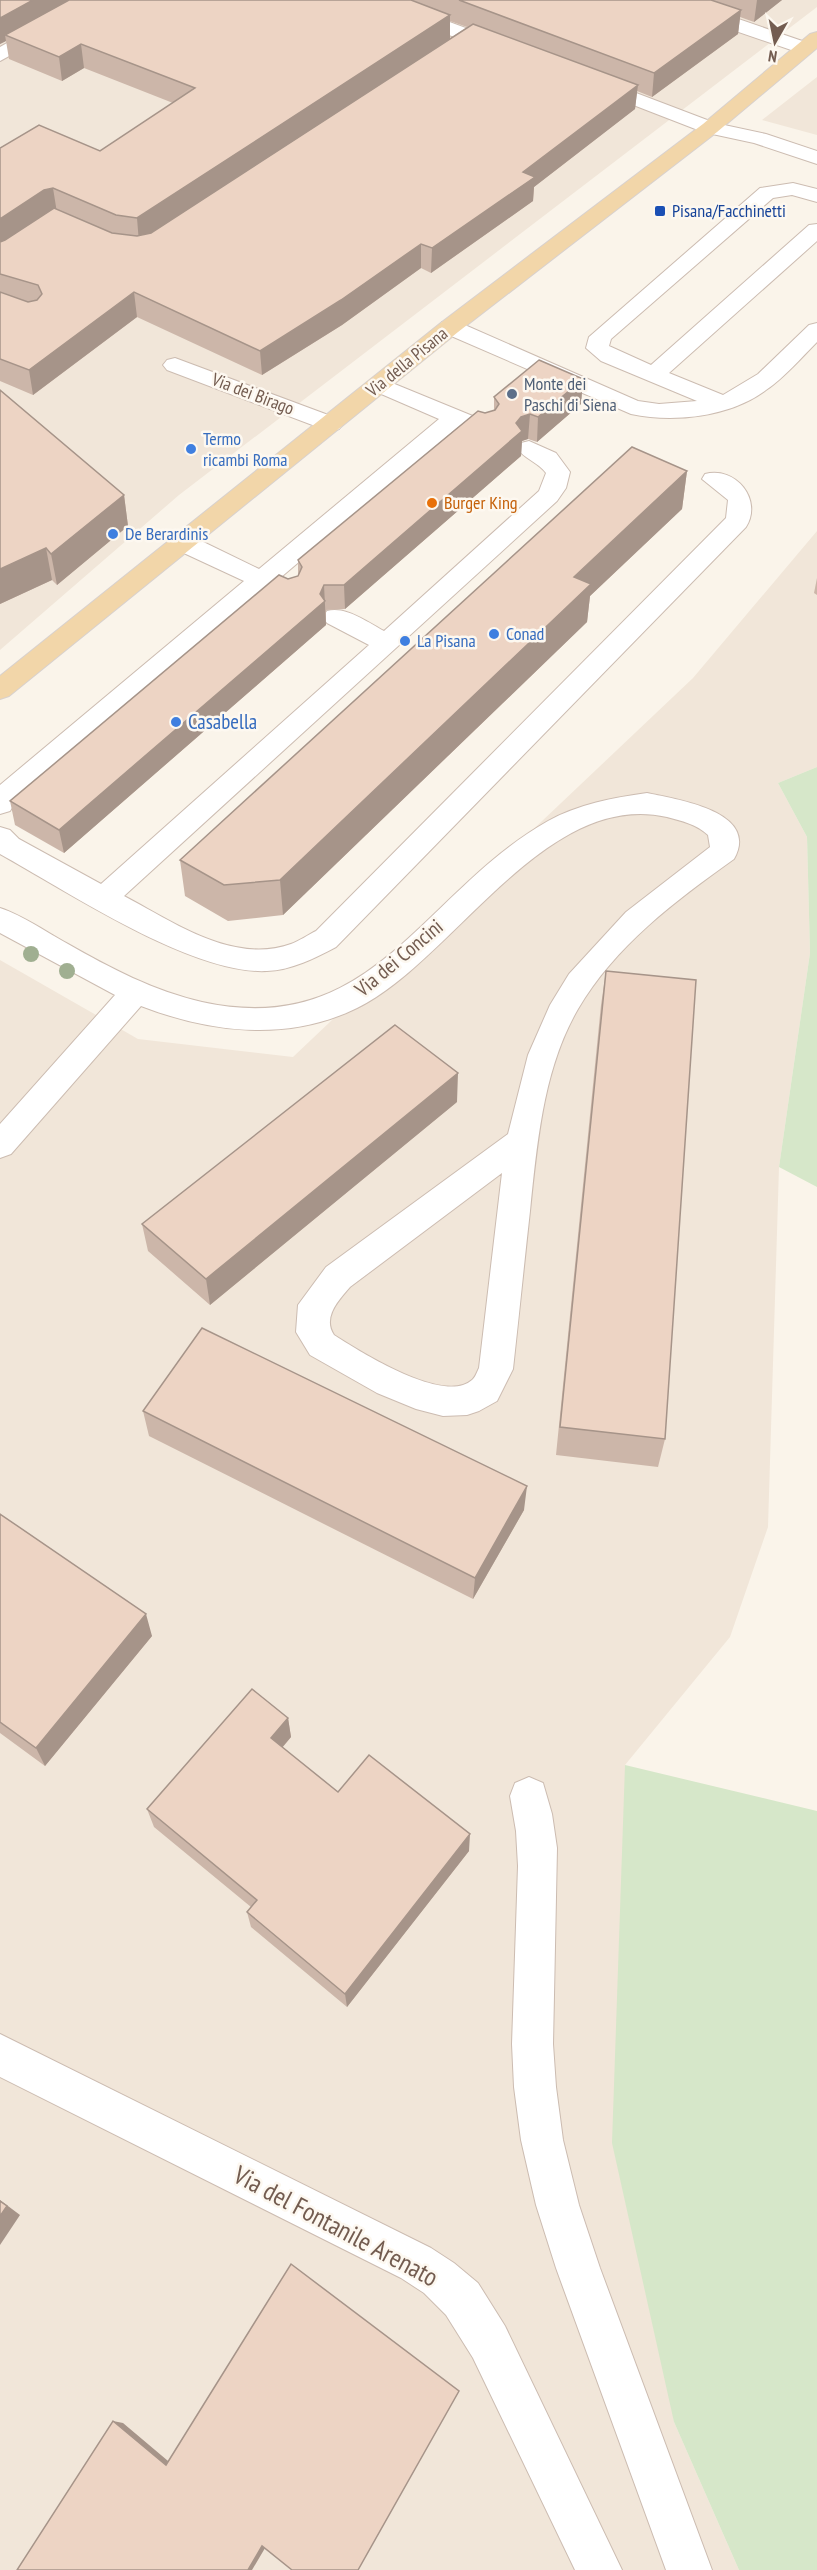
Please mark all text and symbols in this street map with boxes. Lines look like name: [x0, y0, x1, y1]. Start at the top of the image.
north arrow: [745, 12, 805, 72]
text: N: [767, 46, 778, 67]
place label: Pisana/Facchinetti: [672, 199, 786, 222]
marker: Pisana/Facchinetti: [653, 204, 667, 218]
street label: Via della Pisana: [360, 322, 452, 402]
street label: Via dei Birago: [208, 367, 298, 420]
place label: Monte dei Paschi di Siena: [524, 372, 617, 416]
marker: Monte dei Paschi di Siena: [505, 387, 519, 401]
place label: Termo ricambi Roma: [203, 427, 287, 471]
marker: Termo ricambi Roma: [184, 442, 198, 456]
place label: Burger King: [444, 491, 518, 514]
marker: Burger King: [425, 496, 439, 510]
place label: De Berardinis: [125, 522, 208, 545]
marker: De Berardinis: [106, 527, 120, 541]
place label: Conad: [506, 622, 544, 645]
marker: Conad: [487, 627, 501, 641]
place label: La Pisana: [417, 629, 476, 652]
marker: La Pisana: [398, 634, 412, 648]
place label: Casabella: [188, 708, 257, 735]
marker: Casabella: [169, 715, 183, 729]
street label: Via dei Concini: [348, 913, 448, 1003]
street label: Via del Fontanile Arenato: [227, 2157, 444, 2293]

